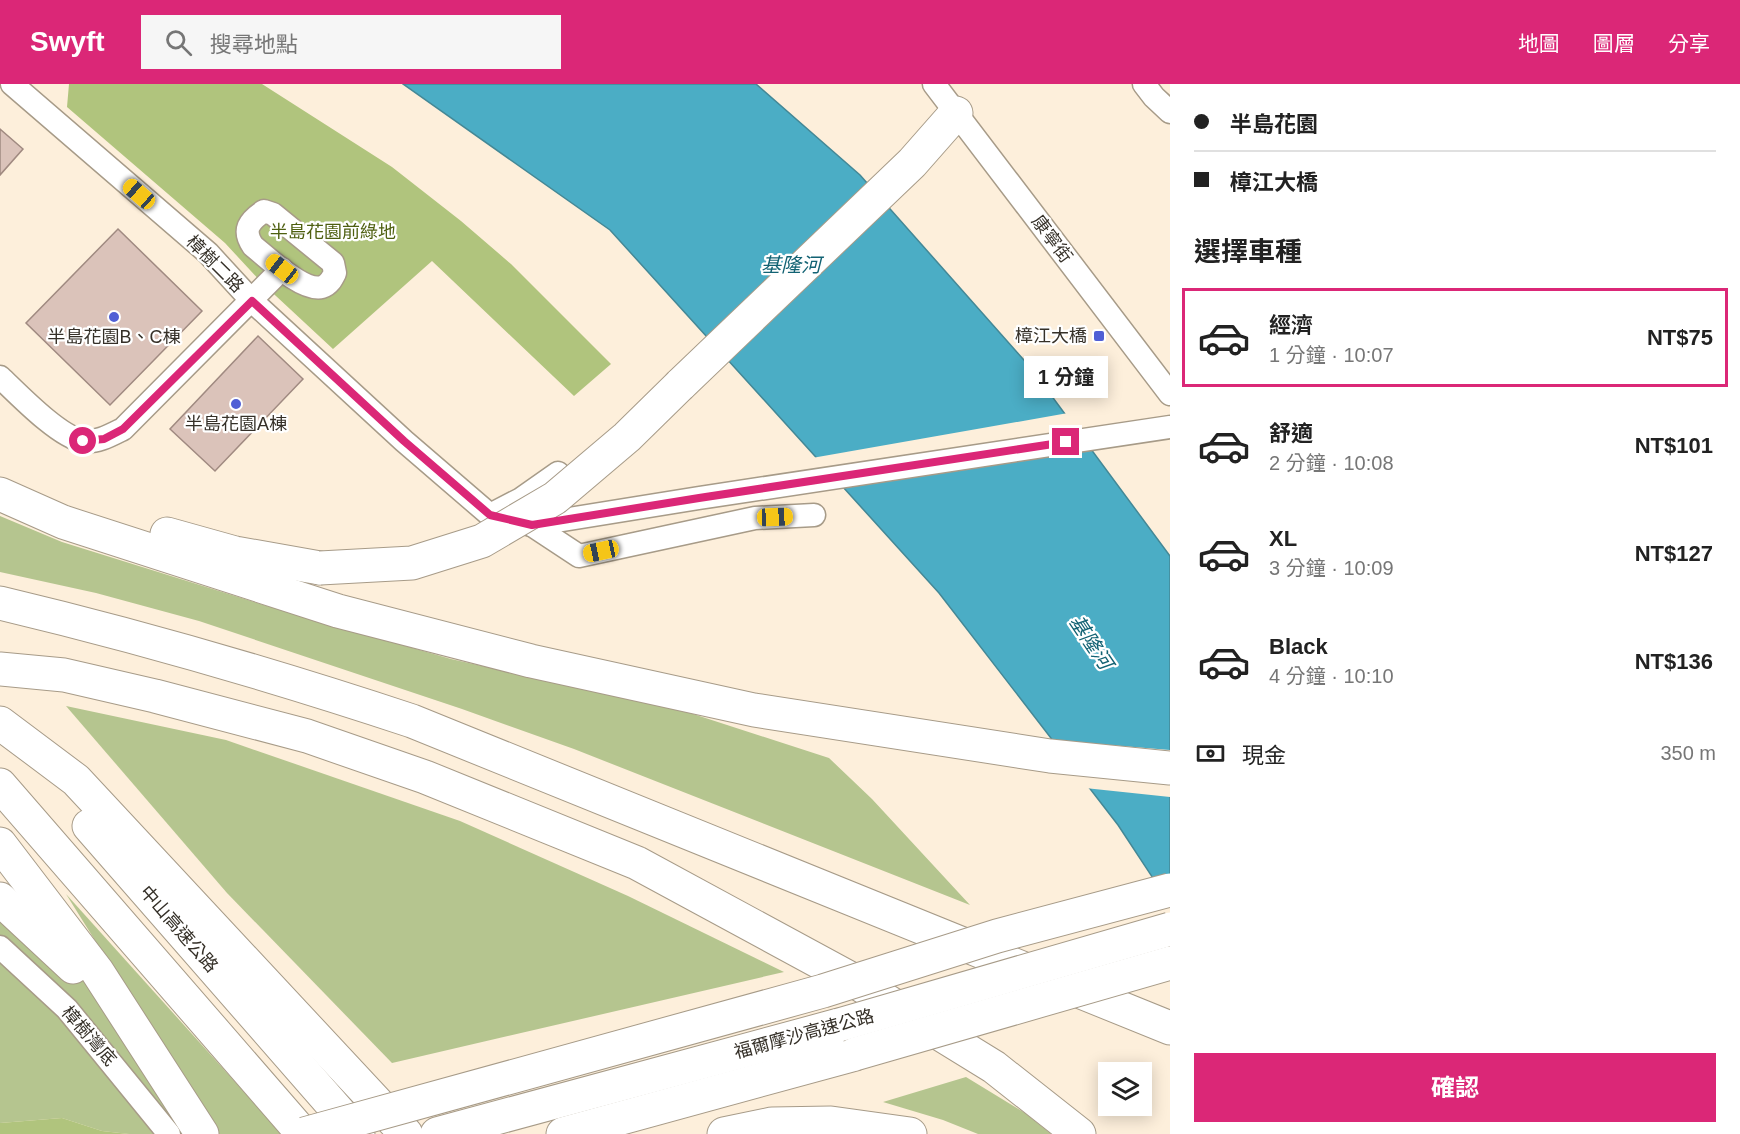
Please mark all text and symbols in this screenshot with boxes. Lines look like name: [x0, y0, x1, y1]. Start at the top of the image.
search box: [141, 15, 561, 69]
text: Swyft: [30, 26, 105, 57]
icon: search: [162, 26, 195, 59]
text: 搜尋地點: [210, 32, 298, 57]
text: 地圖: [1518, 32, 1560, 55]
text: 圖層: [1593, 32, 1635, 55]
text: 分享: [1668, 32, 1710, 55]
text: 半島花園: [1230, 112, 1318, 137]
text: 樟江大橋: [1230, 170, 1318, 195]
car: [120, 175, 158, 213]
street label: 康寧街: [1028, 211, 1076, 267]
park label: 半島花園前綠地: [270, 222, 396, 242]
street label: 樟樹二路: [182, 231, 248, 297]
text: 選擇車種: [1194, 237, 1302, 267]
car: [262, 251, 302, 287]
water label: 基隆河: [761, 254, 825, 276]
marker: 半島花園B、C棟: [107, 310, 121, 324]
icon: car: [1197, 311, 1251, 365]
text: 經濟: [1269, 313, 1313, 338]
text: NT$75: [1647, 325, 1713, 350]
place label: 樟江大橋: [1015, 326, 1087, 346]
place label: 半島花園B、C棟: [47, 327, 181, 347]
marker: 樟江大橋: [1092, 329, 1106, 343]
text: 1 分鐘 · 10:07: [1269, 344, 1394, 366]
callout: 1 分鐘: [1024, 355, 1108, 397]
text: 1 分鐘: [1038, 366, 1094, 388]
marker: 半島花園A棟: [229, 397, 243, 411]
place label: 半島花園A棟: [185, 414, 287, 434]
icon: car: [1197, 419, 1251, 473]
text: 舒適: [1269, 421, 1313, 446]
route start: [69, 427, 96, 454]
route end: [1052, 428, 1079, 455]
text: NT$101: [1635, 433, 1713, 458]
text: 2 分鐘 · 10:08: [1269, 452, 1394, 474]
car: [757, 507, 793, 527]
text: XL: [1269, 526, 1297, 551]
icon: car: [1197, 527, 1251, 581]
car: [582, 538, 620, 564]
text: NT$127: [1635, 541, 1713, 566]
text: 3 分鐘 · 10:09: [1269, 557, 1394, 579]
water label: 基隆河: [1065, 611, 1119, 676]
text: Black: [1269, 634, 1328, 659]
icon: car: [1197, 635, 1251, 689]
text: NT$136: [1635, 649, 1713, 674]
text: 4 分鐘 · 10:10: [1269, 665, 1394, 687]
icon: cash: [1194, 737, 1227, 770]
text: 350 m: [1660, 742, 1716, 764]
text: 現金: [1242, 743, 1286, 768]
street label: 中山高速公路: [136, 882, 222, 976]
street label: 樟樹灣底: [58, 1002, 120, 1070]
street label: 福爾摩沙高速公路: [732, 1006, 876, 1062]
button: 確認: [1194, 1053, 1716, 1122]
map controls: [1098, 1062, 1152, 1116]
button: layers: [1098, 1062, 1152, 1116]

